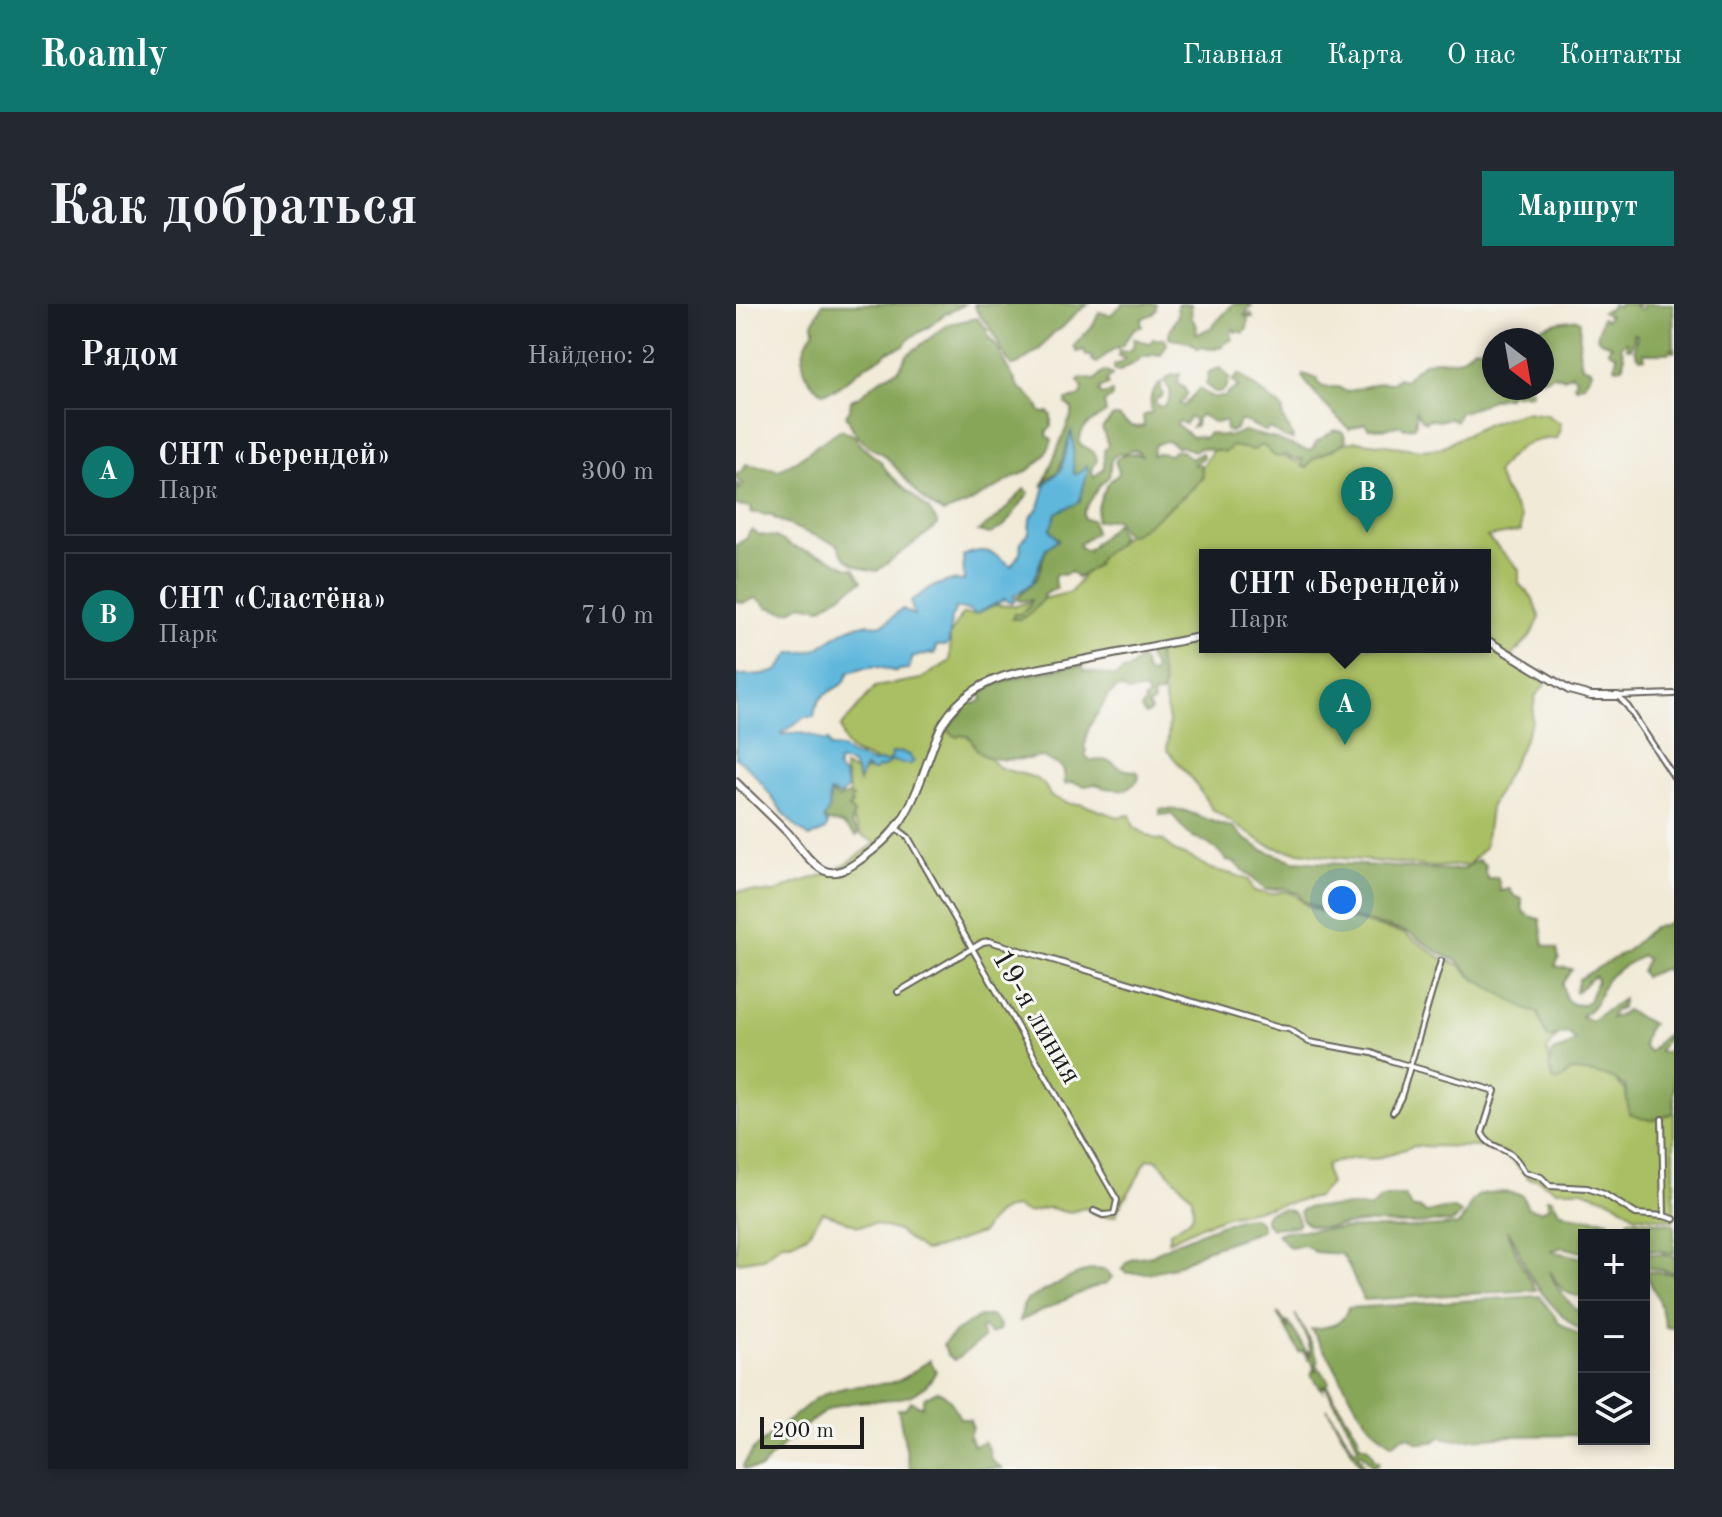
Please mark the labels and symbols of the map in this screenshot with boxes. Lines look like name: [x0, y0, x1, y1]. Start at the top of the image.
north arrow: [1482, 328, 1554, 400]
pin: B: [1341, 467, 1393, 533]
pin: A: [1319, 679, 1371, 745]
your location: [1322, 880, 1362, 920]
street label: 19-я линия: [986, 945, 1086, 1089]
scale bar: [760, 1413, 864, 1449]

